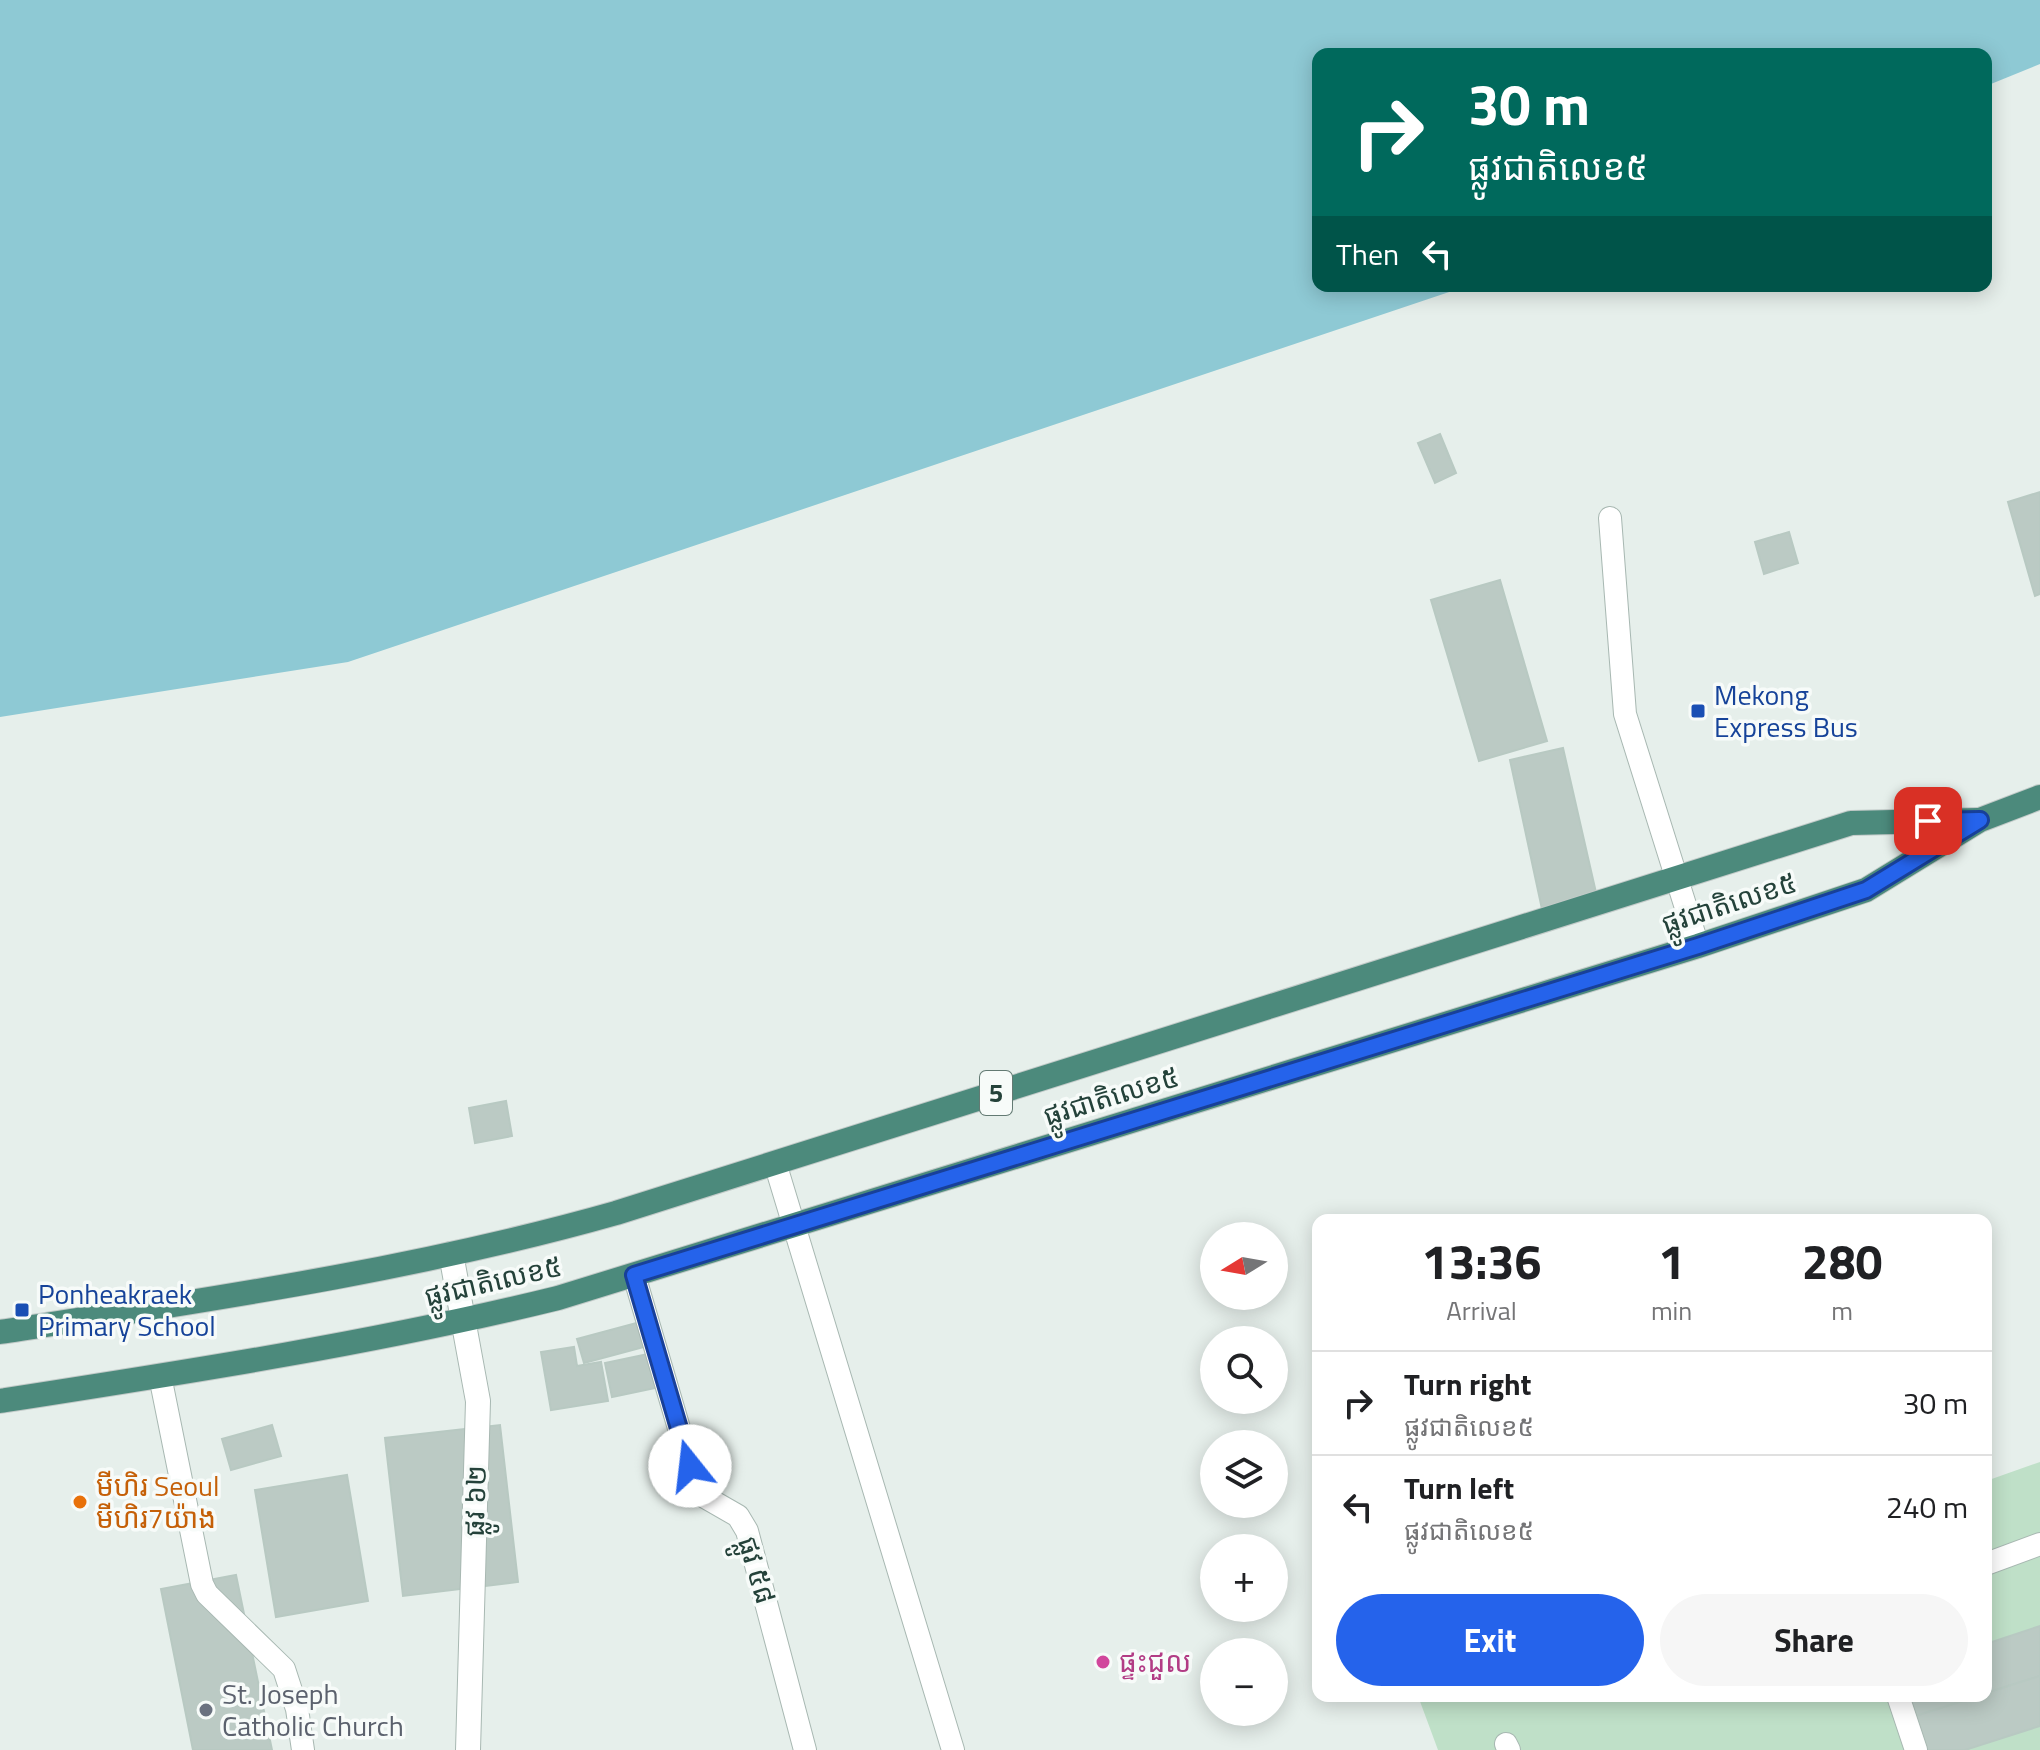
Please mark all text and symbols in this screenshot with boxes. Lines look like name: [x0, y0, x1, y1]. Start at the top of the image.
text: 30 m: [1468, 62, 1590, 147]
icon: right: [1336, 80, 1440, 184]
text: ផ្លូវជាតិលេខ៥: [1468, 139, 1648, 194]
text: Then: [1336, 231, 1399, 277]
icon: left: [1415, 232, 1459, 276]
place label: Mekong Express Bus: [1714, 673, 1858, 748]
marker: Mekong Express Bus: [1689, 702, 1707, 720]
pin: [1894, 787, 1962, 855]
icon: arrive: [1906, 799, 1950, 843]
street label: ផ្លូវជាតិលេខ៥: [1656, 860, 1803, 949]
street label: ផ្លូវជាតិលេខ៥: [1038, 1054, 1185, 1141]
road number: 5: [980, 1071, 1012, 1115]
north arrow: [1200, 1222, 1288, 1310]
map controls: [1200, 1222, 1288, 1726]
text: 13:36: [1422, 1225, 1541, 1298]
text: 1: [1658, 1225, 1685, 1298]
text: 280: [1802, 1225, 1882, 1298]
street label: ផ្លូវជាតិលេខ៥: [420, 1244, 567, 1321]
place label: Ponheakraek Primary School: [38, 1272, 216, 1347]
text: Arrival: [1446, 1291, 1517, 1330]
text: min: [1651, 1291, 1692, 1330]
text: m: [1831, 1291, 1853, 1330]
marker: Ponheakraek Primary School: [13, 1301, 31, 1319]
button: search: [1200, 1326, 1288, 1414]
text: Turn right: [1404, 1361, 1532, 1407]
text: 30 m: [1903, 1380, 1968, 1426]
icon: right: [1336, 1381, 1380, 1425]
text: ផ្លូវជាតិលេខ៥: [1404, 1407, 1534, 1446]
position arrow: [648, 1424, 732, 1508]
button: layers: [1200, 1430, 1288, 1518]
place label: មីហិរ Seoul មីហិរ7យ៉ាង: [96, 1464, 219, 1539]
street label: ផ្លូវ ៦២: [452, 1464, 502, 1538]
text: Turn left: [1404, 1465, 1514, 1511]
text: 240 m: [1886, 1484, 1968, 1530]
icon: left: [1336, 1485, 1380, 1529]
marker: មីហិរ Seoul មីហិរ7យ៉ាង: [71, 1493, 89, 1511]
text: ផ្លូវជាតិលេខ៥: [1404, 1511, 1534, 1550]
street label: ផ្លូវ ៥៨: [723, 1531, 788, 1610]
button: +: [1200, 1534, 1288, 1622]
button: Exit: [1336, 1594, 1644, 1686]
button: Share: [1660, 1594, 1968, 1686]
button: −: [1200, 1638, 1288, 1726]
place label: ផ្ទះជួល: [1119, 1640, 1191, 1683]
marker: ផ្ទះជួល: [1094, 1653, 1112, 1671]
place label: St. Joseph Catholic Church: [222, 1672, 404, 1747]
marker: St. Joseph Catholic Church: [197, 1701, 215, 1719]

